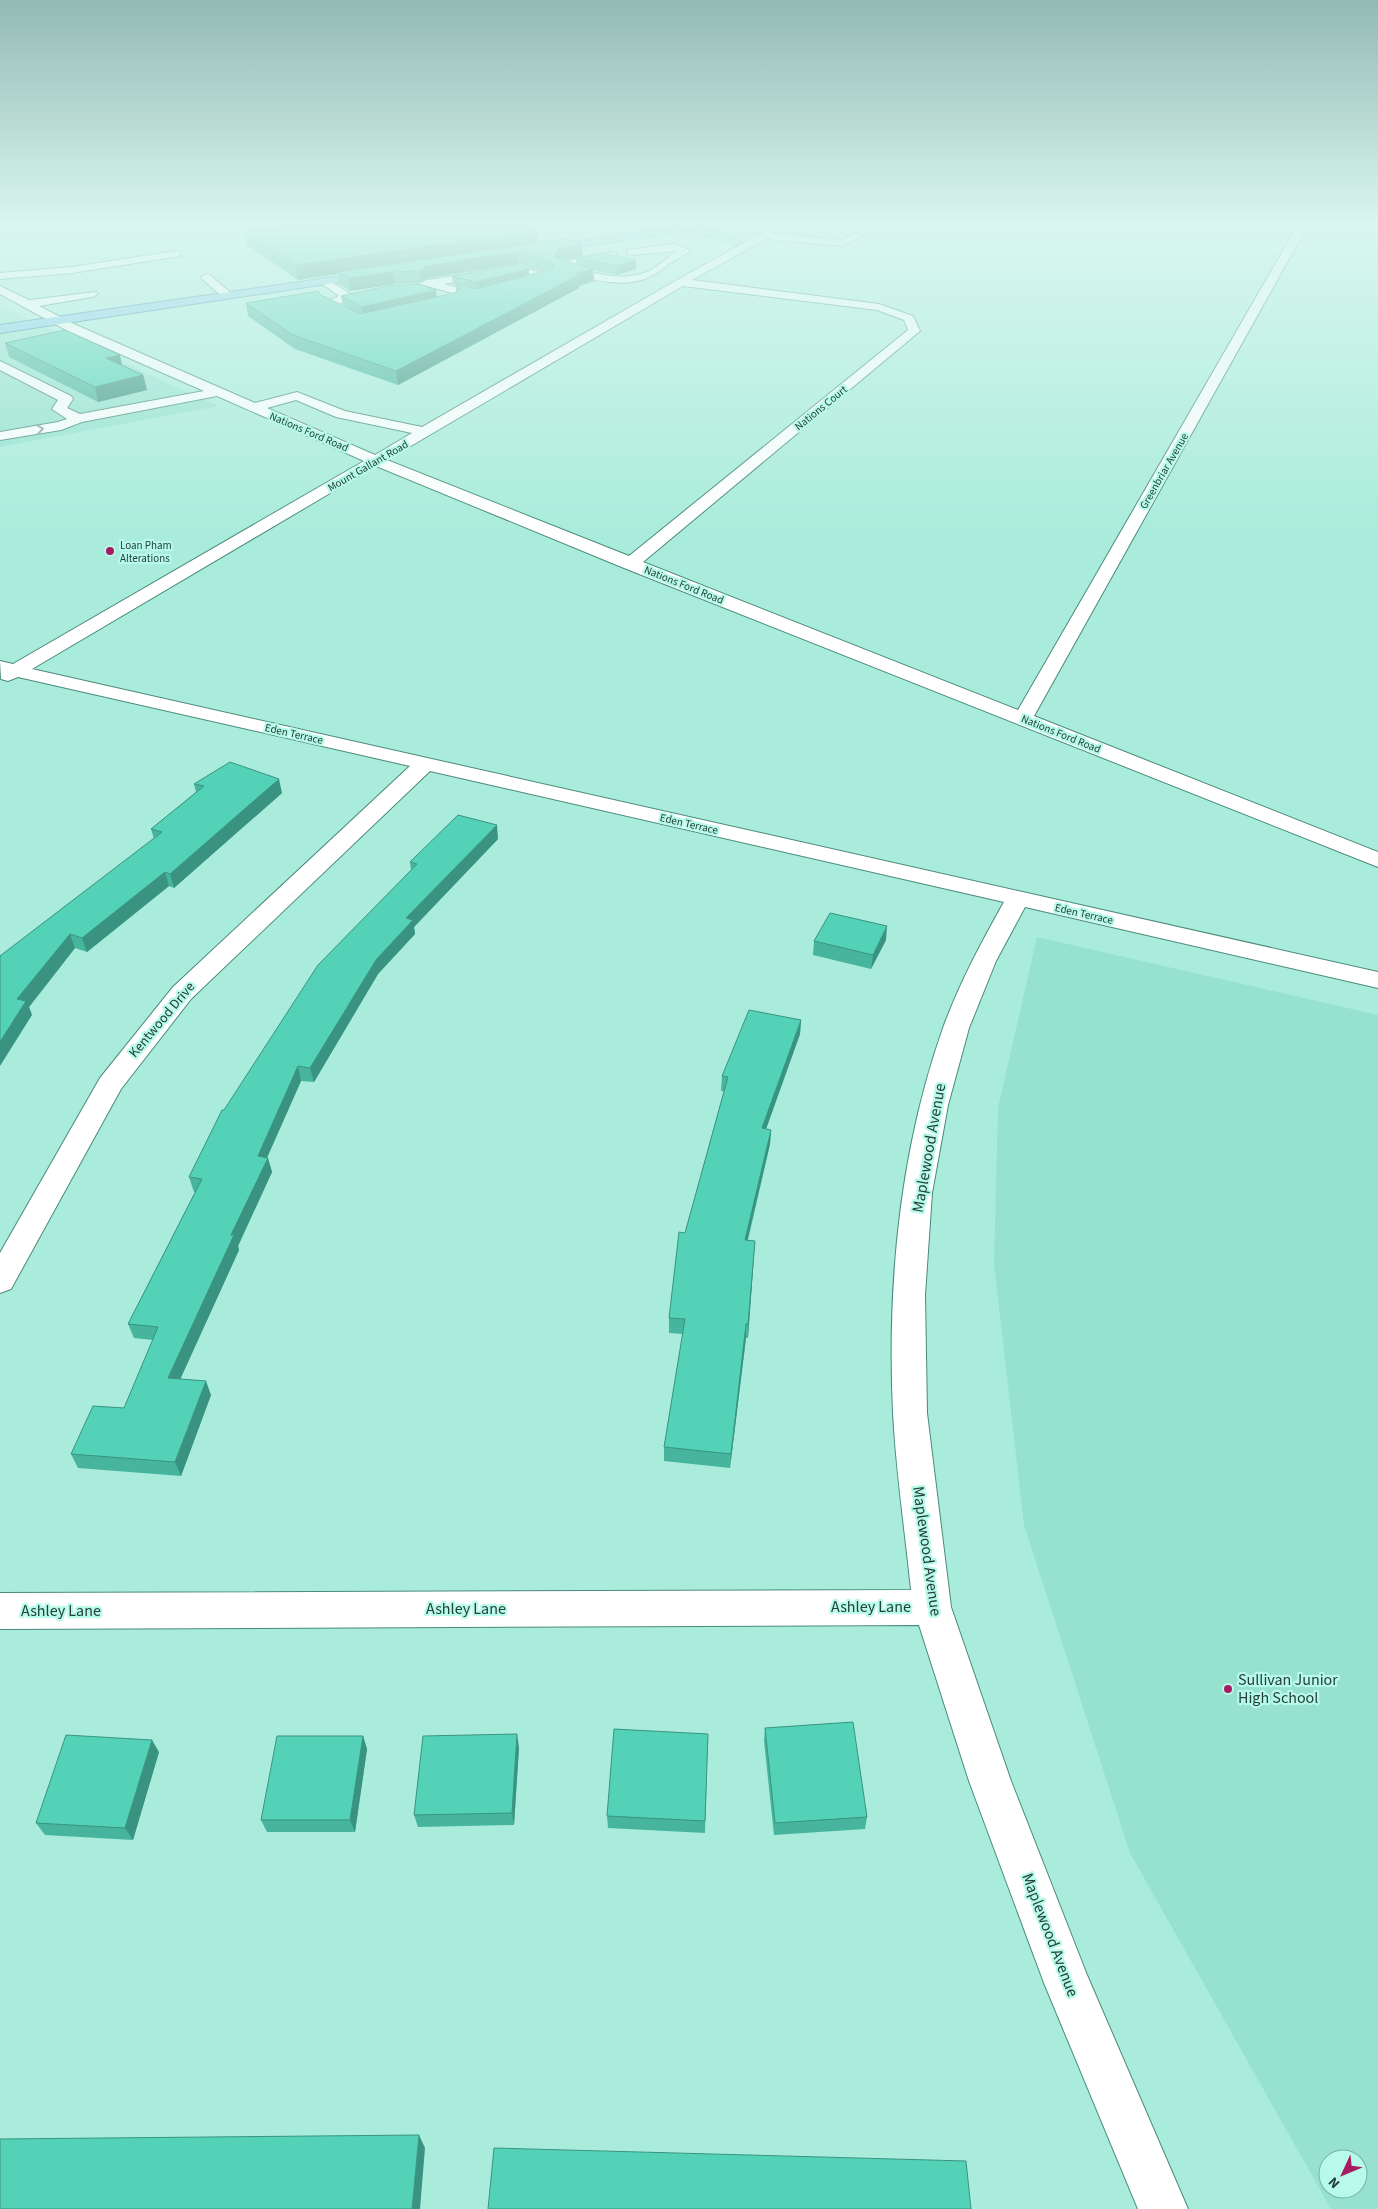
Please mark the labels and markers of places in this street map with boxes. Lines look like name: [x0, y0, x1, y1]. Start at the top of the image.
place label: Loan Pham Alterations: [120, 538, 172, 566]
marker: Loan Pham Alterations: [104, 545, 116, 557]
place label: Sullivan Junior High School: [1238, 1669, 1338, 1709]
marker: Sullivan Junior High School: [1222, 1683, 1234, 1695]

